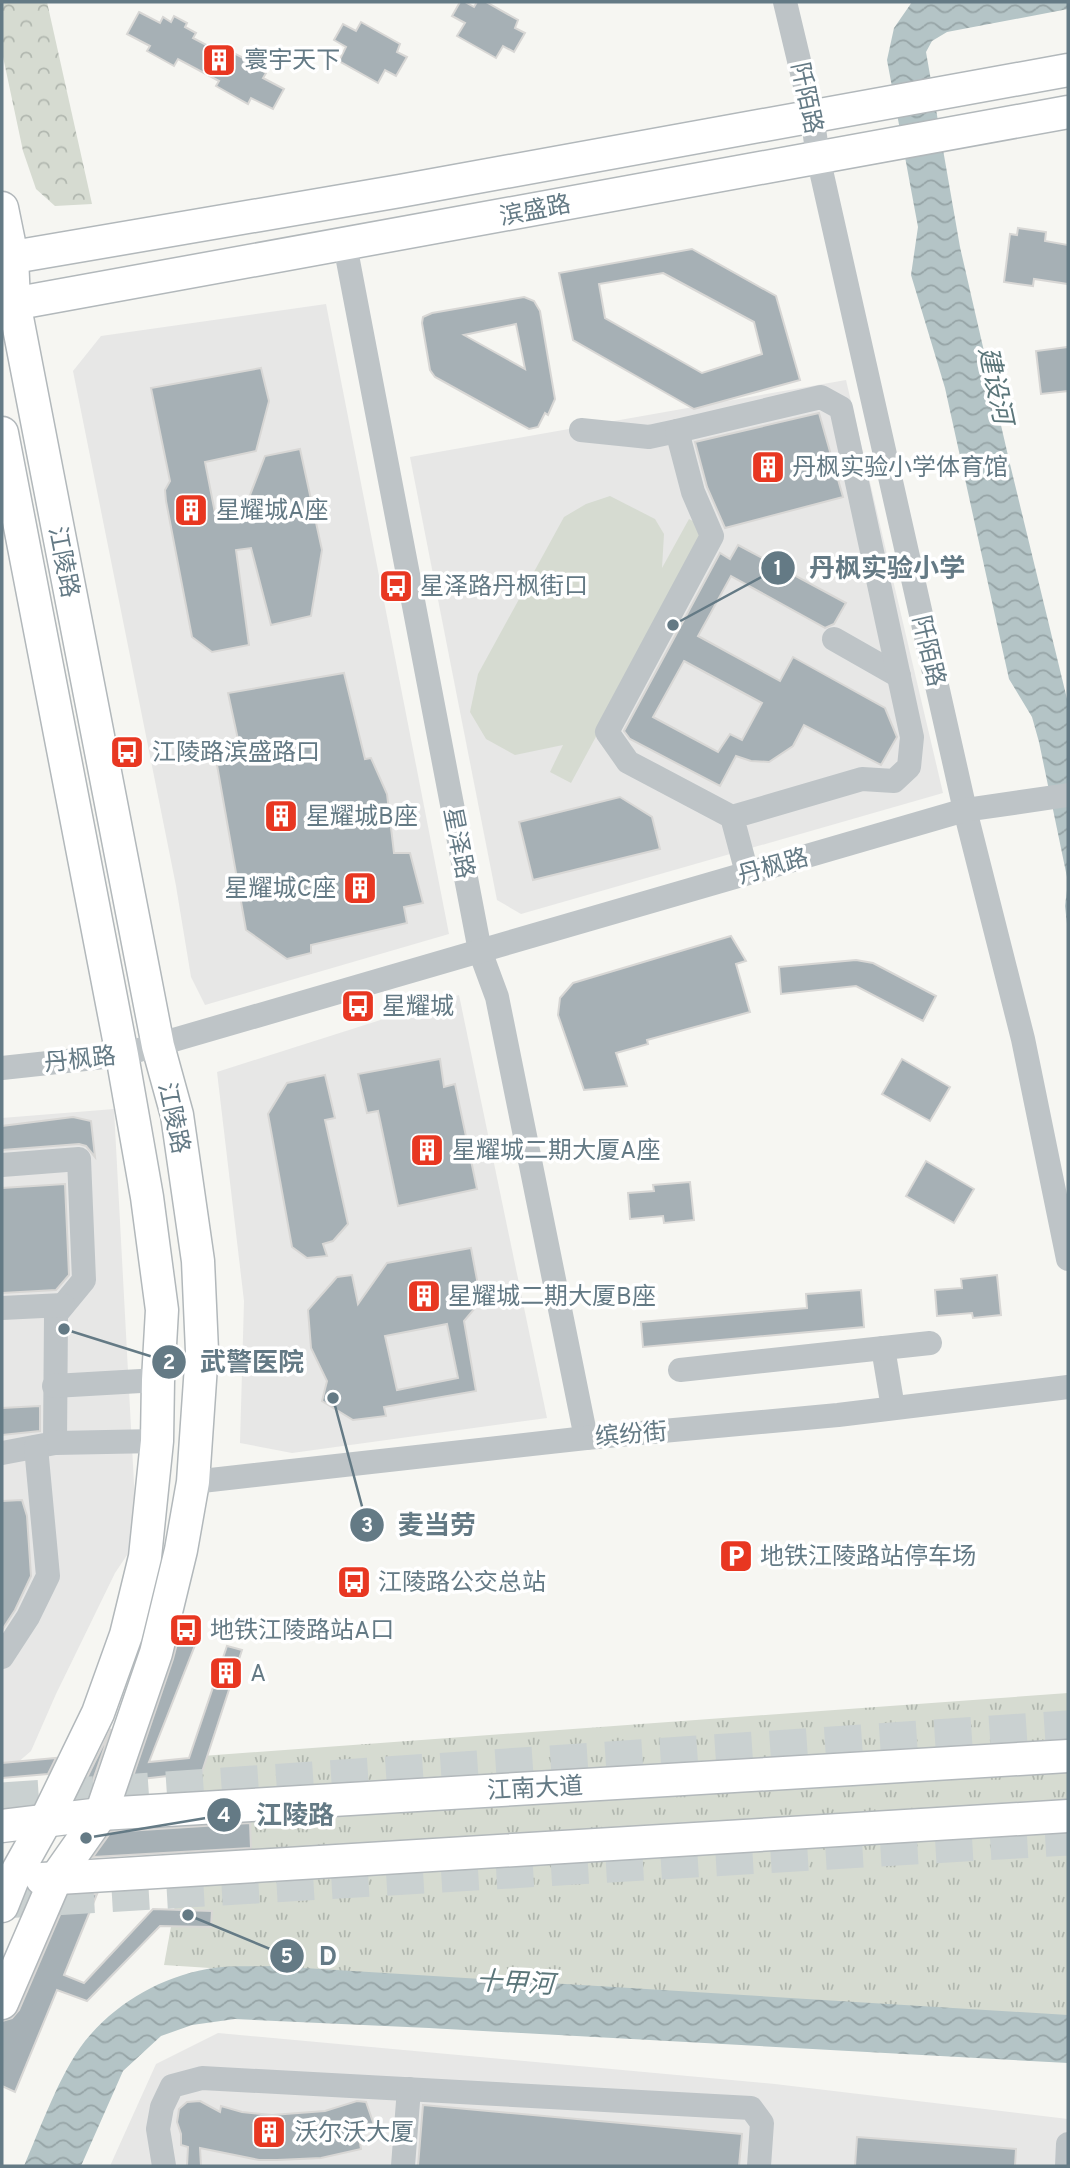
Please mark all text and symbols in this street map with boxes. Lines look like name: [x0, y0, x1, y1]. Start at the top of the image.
building icon: 寰宇天下: [200, 41, 238, 79]
place label: 寰宇天下: [244, 47, 340, 77]
street label: 阡陌路: [783, 60, 827, 137]
street label: 滨盛路: [497, 190, 574, 234]
water label: 建设河: [969, 344, 1019, 432]
building icon: 丹枫实验小学体育馆: [749, 448, 787, 486]
place label: 丹枫实验小学体育馆: [792, 454, 1008, 484]
building icon: 星耀城A座: [172, 491, 210, 529]
place label: 星耀城A座: [216, 497, 328, 527]
street label: 江陵路: [40, 524, 84, 601]
callout: 丹枫实验小学: [760, 545, 979, 592]
text: 丹枫实验小学: [809, 554, 965, 587]
text: 1: [774, 556, 782, 583]
bus stop icon: 星泽路丹枫街口: [377, 567, 415, 605]
place label: 星泽路丹枫街口: [420, 573, 588, 603]
street label: 阡陌路: [904, 613, 950, 690]
bus stop icon: 江陵路滨盛路口: [108, 733, 146, 771]
place label: 江陵路滨盛路口: [152, 739, 320, 769]
building icon: 星耀城B座: [262, 797, 300, 835]
place label: 星耀城B座: [306, 803, 418, 833]
street label: 星泽路: [435, 805, 479, 882]
street label: 丹枫路: [735, 844, 812, 892]
building icon: 星耀城C座: [341, 869, 379, 907]
place label: 星耀城C座: [224, 875, 336, 905]
bus stop icon: 星耀城: [339, 987, 377, 1025]
place label: 星耀城: [382, 993, 454, 1023]
street label: 丹枫路: [43, 1042, 118, 1080]
street label: 江陵路: [150, 1080, 194, 1157]
building icon: 星耀城二期大厦A座: [408, 1131, 446, 1169]
place label: 星耀城二期大厦A座: [452, 1137, 660, 1167]
building icon: 星耀城二期大厦B座: [405, 1277, 443, 1315]
place label: 星耀城二期大厦B座: [448, 1283, 656, 1313]
callout: 武警医院: [151, 1339, 318, 1386]
text: 武警医院: [200, 1348, 304, 1381]
text: 2: [163, 1350, 175, 1377]
street label: 缤纷街: [594, 1418, 668, 1454]
callout: 麦当劳: [349, 1501, 490, 1548]
text: 麦当劳: [398, 1511, 476, 1544]
text: 3: [361, 1513, 373, 1540]
parking icon: 地铁江陵路站停车场: [717, 1537, 755, 1575]
place label: 地铁江陵路站停车场: [760, 1543, 976, 1573]
bus stop icon: 江陵路公交总站: [335, 1563, 373, 1601]
place label: 江陵路公交总站: [378, 1569, 546, 1599]
bus stop icon: 地铁江陵路站A口: [167, 1611, 205, 1649]
place label: 地铁江陵路站A口: [210, 1617, 394, 1647]
building icon: A: [207, 1654, 245, 1692]
place label: A: [250, 1660, 266, 1690]
street label: 江南大道: [486, 1773, 584, 1807]
callout: 江陵路: [207, 1791, 348, 1838]
text: 江陵路: [256, 1801, 334, 1834]
text: 4: [217, 1803, 231, 1830]
callout: D: [270, 1933, 351, 1980]
text: D: [319, 1942, 337, 1975]
text: 5: [281, 1944, 293, 1971]
water label: 十甲河: [475, 1966, 560, 2003]
building icon: 沃尔沃大厦: [250, 2113, 288, 2151]
place label: 沃尔沃大厦: [294, 2119, 414, 2149]

